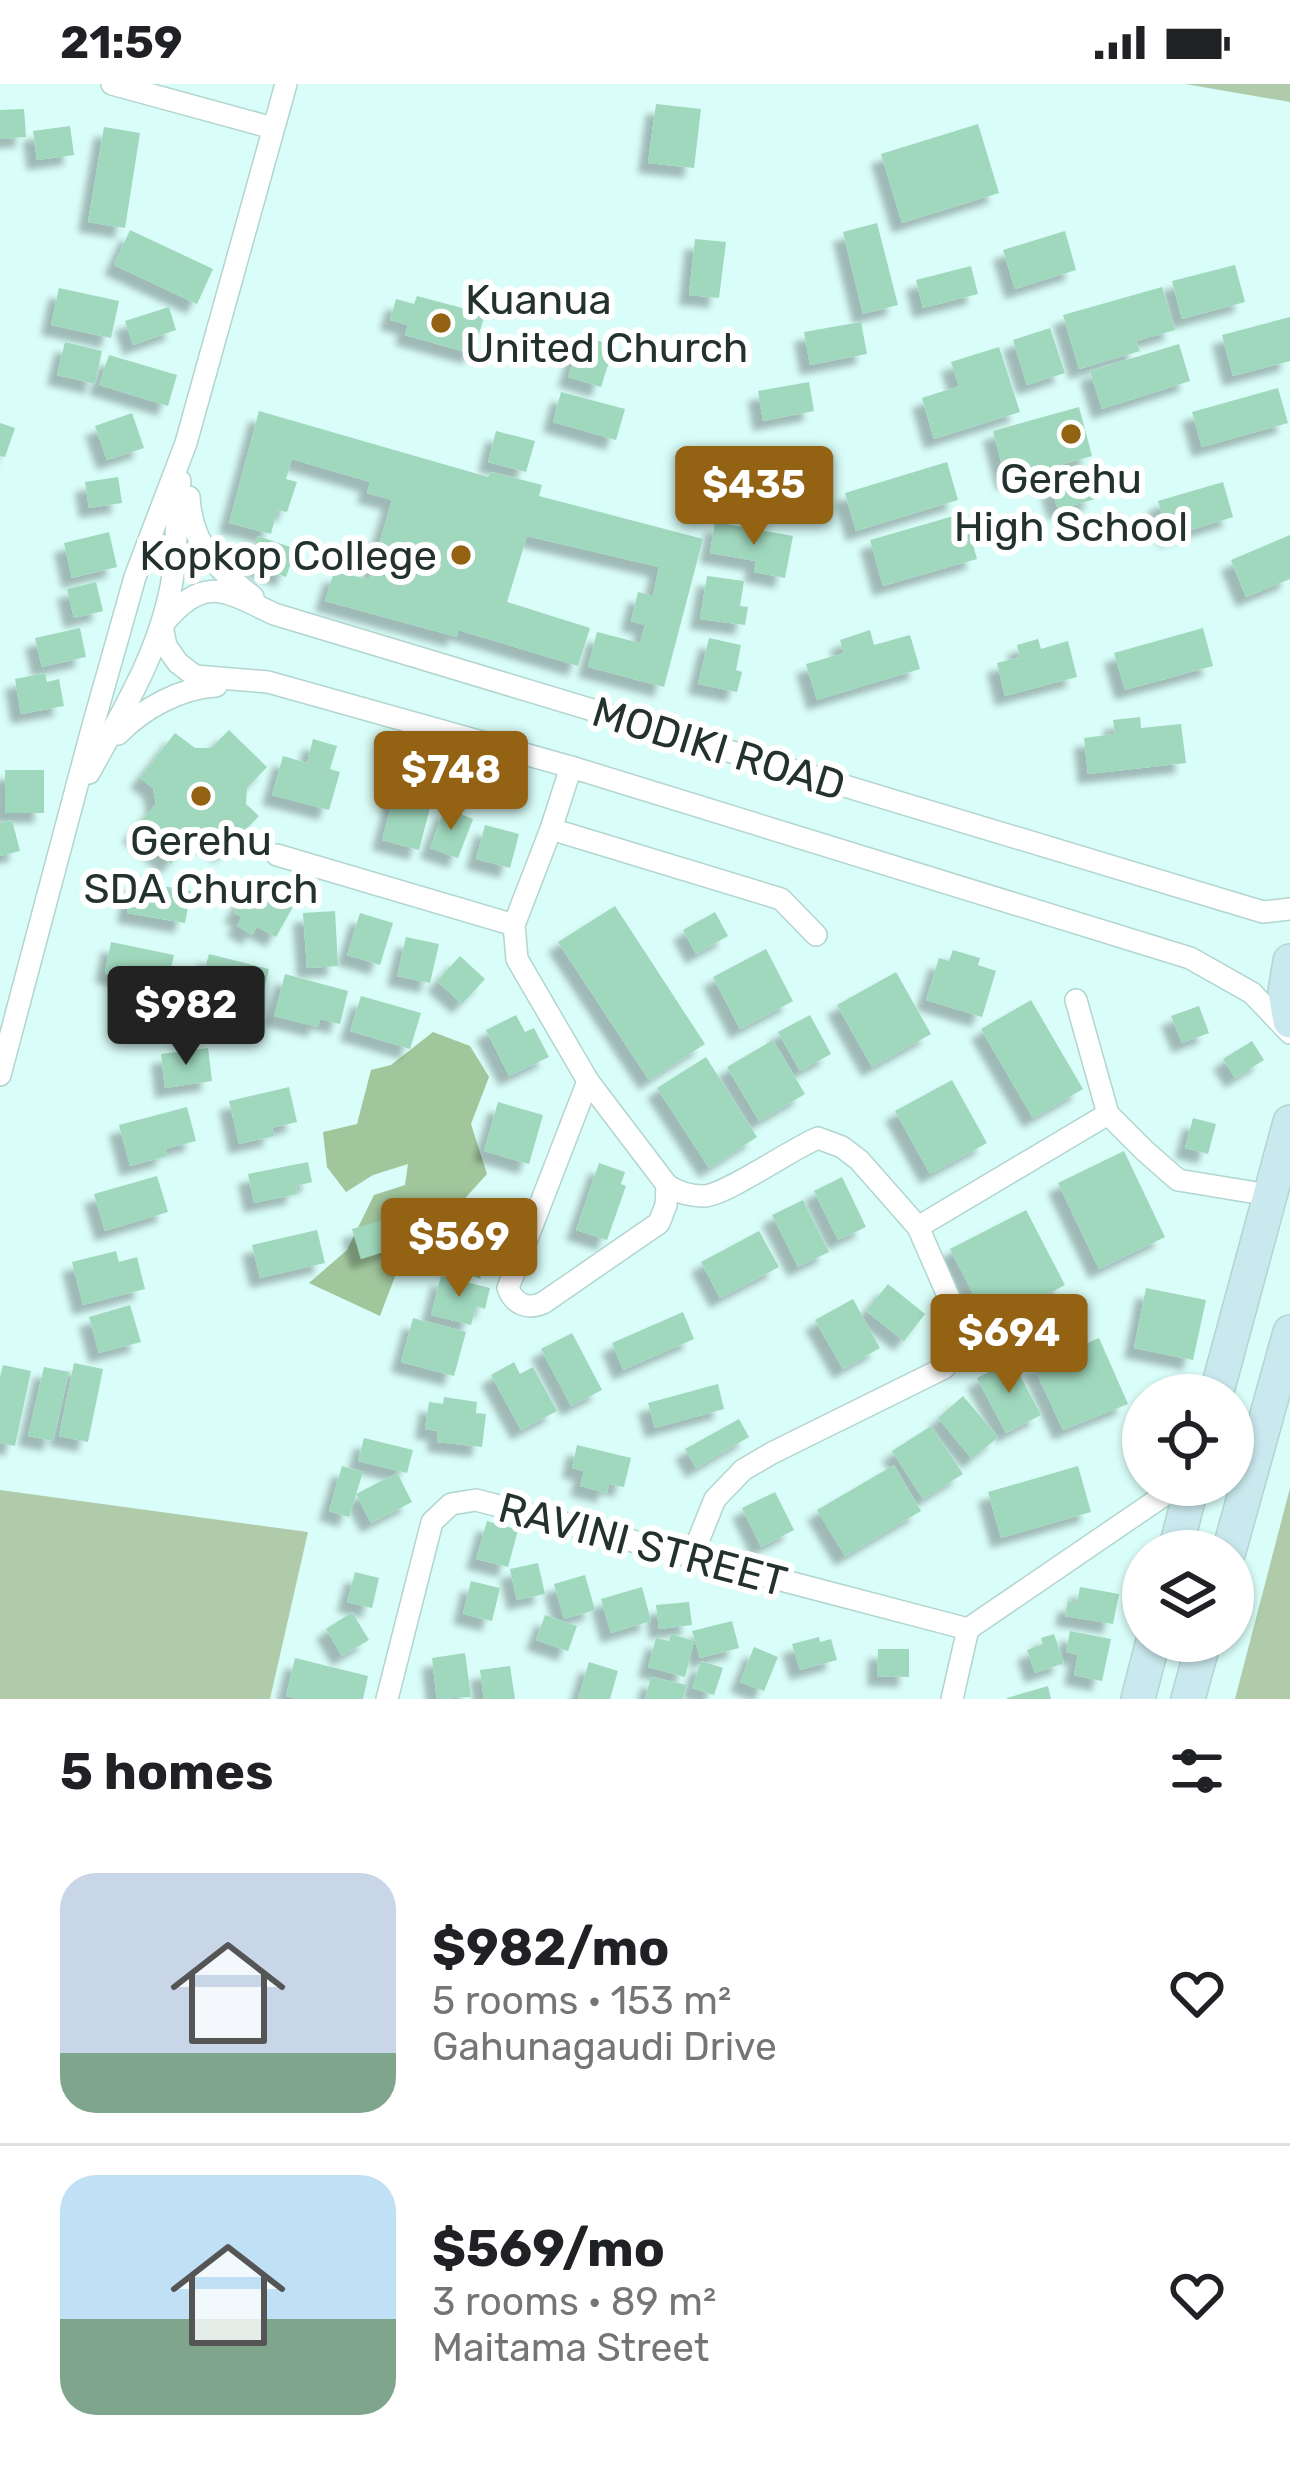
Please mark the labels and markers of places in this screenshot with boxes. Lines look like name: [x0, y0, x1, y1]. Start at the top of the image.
place label: Kuanua United Church: [465, 275, 748, 373]
marker: Kuanua United Church: [428, 310, 454, 336]
marker: Gerehu High School: [1058, 421, 1084, 447]
pin: $435: [683, 446, 825, 548]
place label: Gerehu High School: [954, 454, 1188, 552]
place label: Kopkop College: [139, 531, 437, 581]
marker: Kopkop College: [448, 542, 474, 568]
pin: $748: [380, 731, 522, 833]
marker: Gerehu SDA Church: [188, 783, 214, 809]
place label: Gerehu SDA Church: [83, 816, 319, 914]
pin: $982: [115, 966, 257, 1068]
pin: $569: [388, 1198, 530, 1300]
pin: $694: [938, 1294, 1080, 1396]

